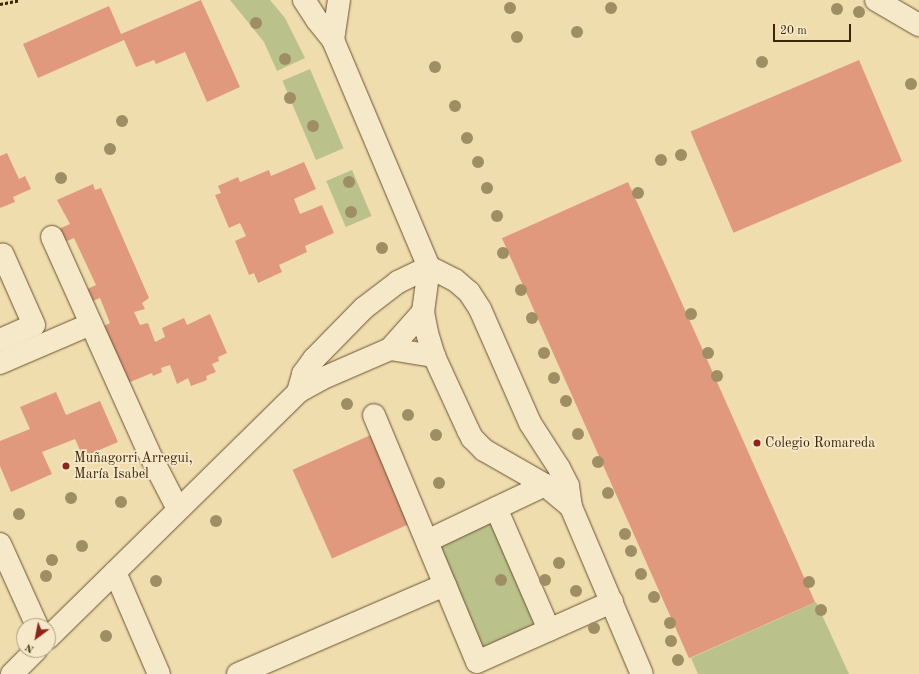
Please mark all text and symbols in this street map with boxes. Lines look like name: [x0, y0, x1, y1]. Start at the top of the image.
scale bar: [775, 16, 853, 42]
text: 20 m: [780, 25, 807, 37]
place label: Colegio Romareda: [765, 435, 875, 451]
marker: Colegio Romareda: [752, 438, 762, 448]
place label: Muñagorri Arregui, María Isabel: [74, 450, 193, 482]
marker: Muñagorri Arregui, María Isabel: [61, 461, 71, 471]
north arrow: [16, 618, 56, 658]
text: N: [23, 641, 36, 655]

